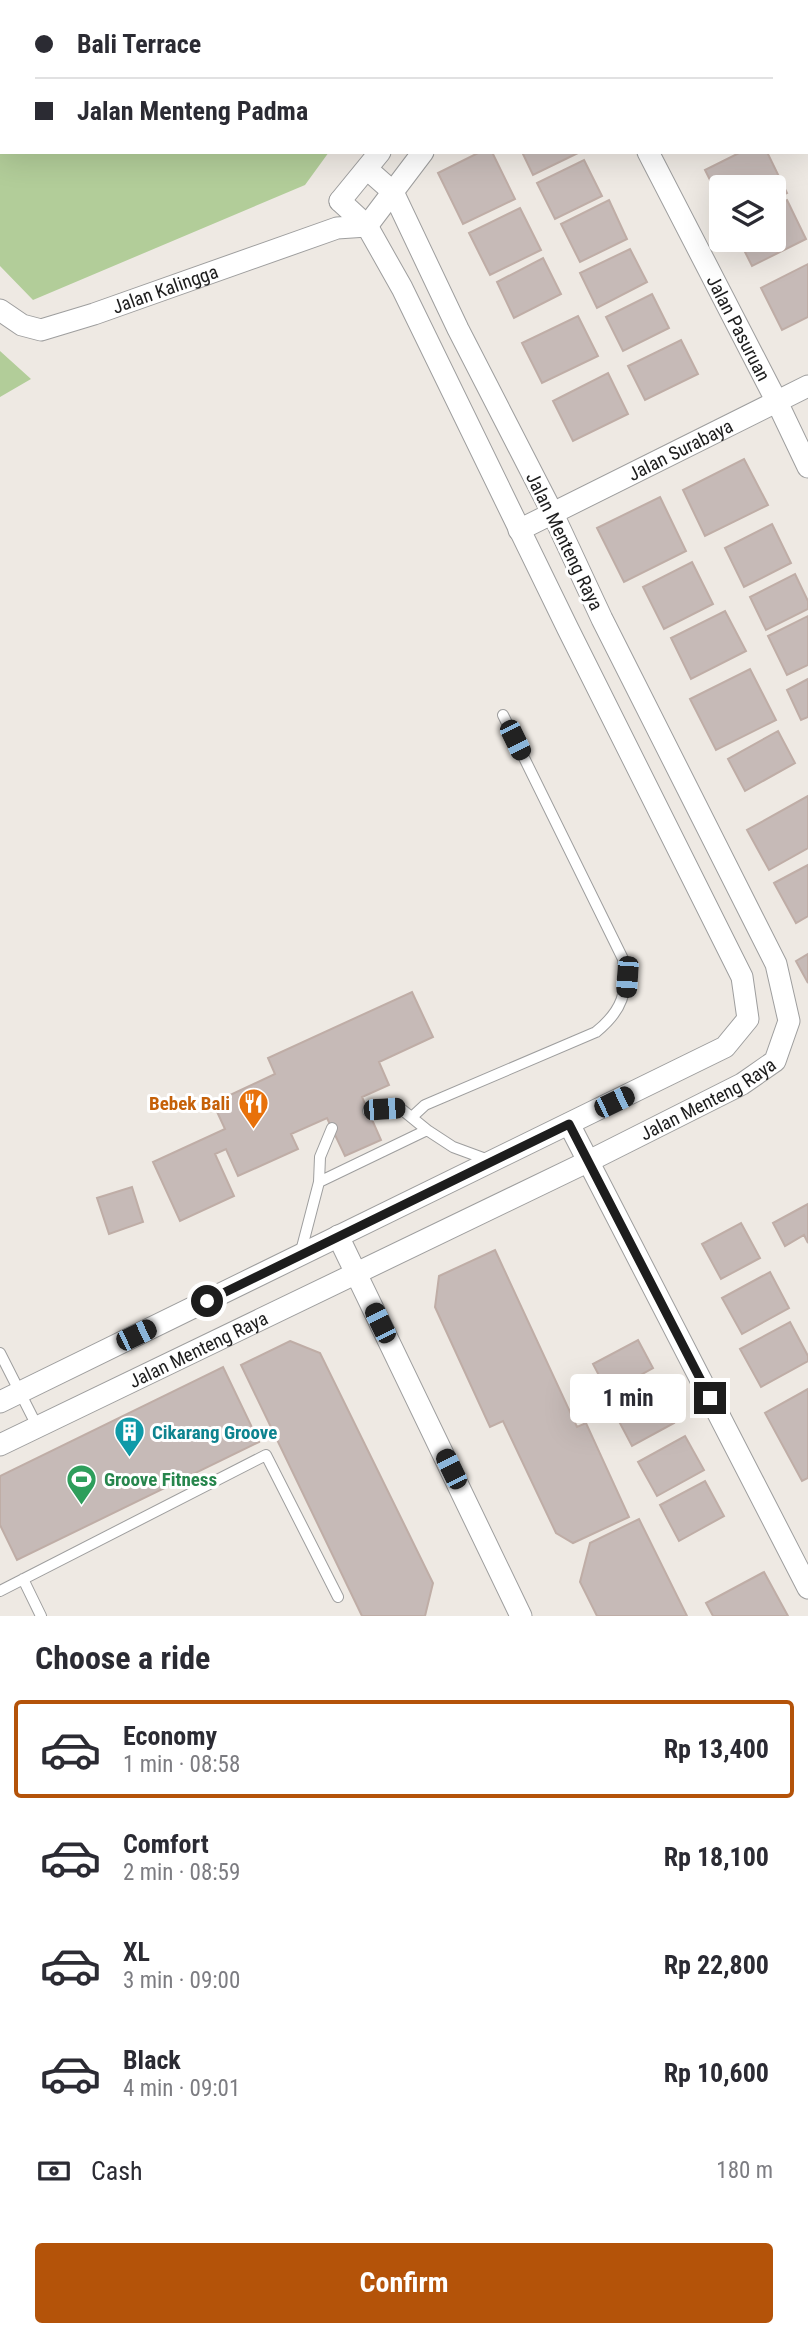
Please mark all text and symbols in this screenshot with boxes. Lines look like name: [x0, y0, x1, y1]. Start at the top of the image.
text: Bali Terrace: [77, 29, 201, 59]
text: Jalan Menteng Padma: [77, 96, 308, 126]
map controls: [709, 175, 786, 252]
button: layers: [709, 175, 786, 252]
street label: Jalan Kalingga: [109, 260, 221, 319]
street label: Jalan Pasuruan: [702, 271, 775, 385]
street label: Jalan Surabaya: [624, 414, 737, 486]
street label: Jalan Menteng Raya: [521, 468, 608, 614]
car: [497, 717, 534, 763]
car: [616, 955, 639, 999]
street label: Jalan Menteng Raya: [636, 1053, 780, 1145]
car: [591, 1083, 638, 1121]
restaurant icon: Bebek Bali: [236, 1086, 270, 1130]
place label: Bebek Bali: [149, 1092, 230, 1115]
car: [363, 1097, 406, 1121]
route start: [191, 1285, 223, 1317]
car: [362, 1300, 399, 1346]
street label: Jalan Menteng Raya: [125, 1307, 272, 1393]
car: [113, 1316, 160, 1354]
callout: 1 min: [570, 1374, 686, 1422]
route end: [694, 1382, 726, 1414]
text: 1 min: [602, 1385, 654, 1412]
building icon: Cikarang Groove: [112, 1415, 146, 1459]
place label: Cikarang Groove: [152, 1421, 277, 1444]
car: [433, 1446, 470, 1492]
sports icon: Groove Fitness: [64, 1462, 98, 1506]
place label: Groove Fitness: [104, 1468, 217, 1491]
text: Choose a ride: [35, 1639, 210, 1677]
icon: car: [39, 1718, 102, 1781]
text: Economy: [123, 1721, 217, 1751]
text: Rp 13,400: [664, 1734, 769, 1764]
text: 1 min · 08:58: [123, 1751, 240, 1778]
icon: car: [39, 1826, 102, 1889]
text: Comfort: [123, 1829, 209, 1859]
text: Rp 18,100: [664, 1842, 769, 1872]
text: 2 min · 08:59: [123, 1859, 240, 1886]
icon: car: [39, 1934, 102, 1997]
text: XL: [123, 1937, 150, 1967]
text: Rp 22,800: [664, 1950, 769, 1980]
text: 3 min · 09:00: [123, 1967, 240, 1994]
icon: car: [39, 2042, 102, 2105]
text: Black: [123, 2045, 181, 2075]
text: Rp 10,600: [664, 2058, 769, 2088]
text: 4 min · 09:01: [123, 2075, 240, 2102]
icon: cash: [35, 2152, 73, 2190]
text: Cash: [91, 2156, 143, 2186]
text: 180 m: [716, 2157, 773, 2184]
button: Confirm: [35, 2243, 773, 2323]

